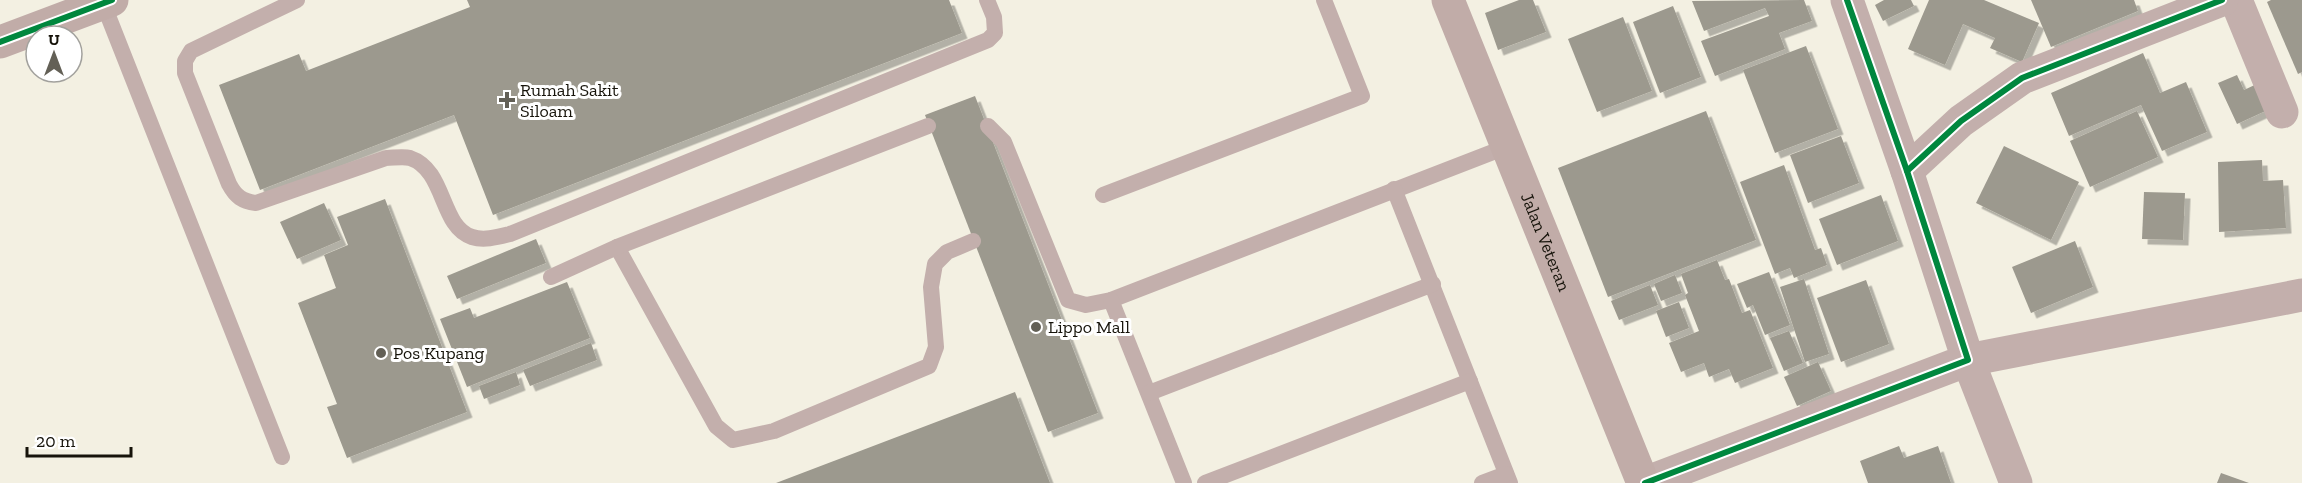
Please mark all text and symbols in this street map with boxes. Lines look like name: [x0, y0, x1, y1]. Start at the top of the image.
north arrow: [24, 24, 84, 84]
text: U: [48, 30, 60, 49]
place label: Rumah Sakit Siloam: [520, 79, 619, 122]
marker: Rumah Sakit Siloam: [498, 91, 516, 109]
street label: Jalan Veteran: [1516, 189, 1576, 295]
place label: Lippo Mall: [1048, 316, 1130, 338]
marker: Lippo Mall: [1029, 320, 1043, 334]
place label: Pos Kupang: [393, 342, 485, 364]
marker: Pos Kupang: [374, 346, 388, 360]
scale bar: [27, 420, 130, 458]
text: 20 m: [36, 430, 76, 452]

